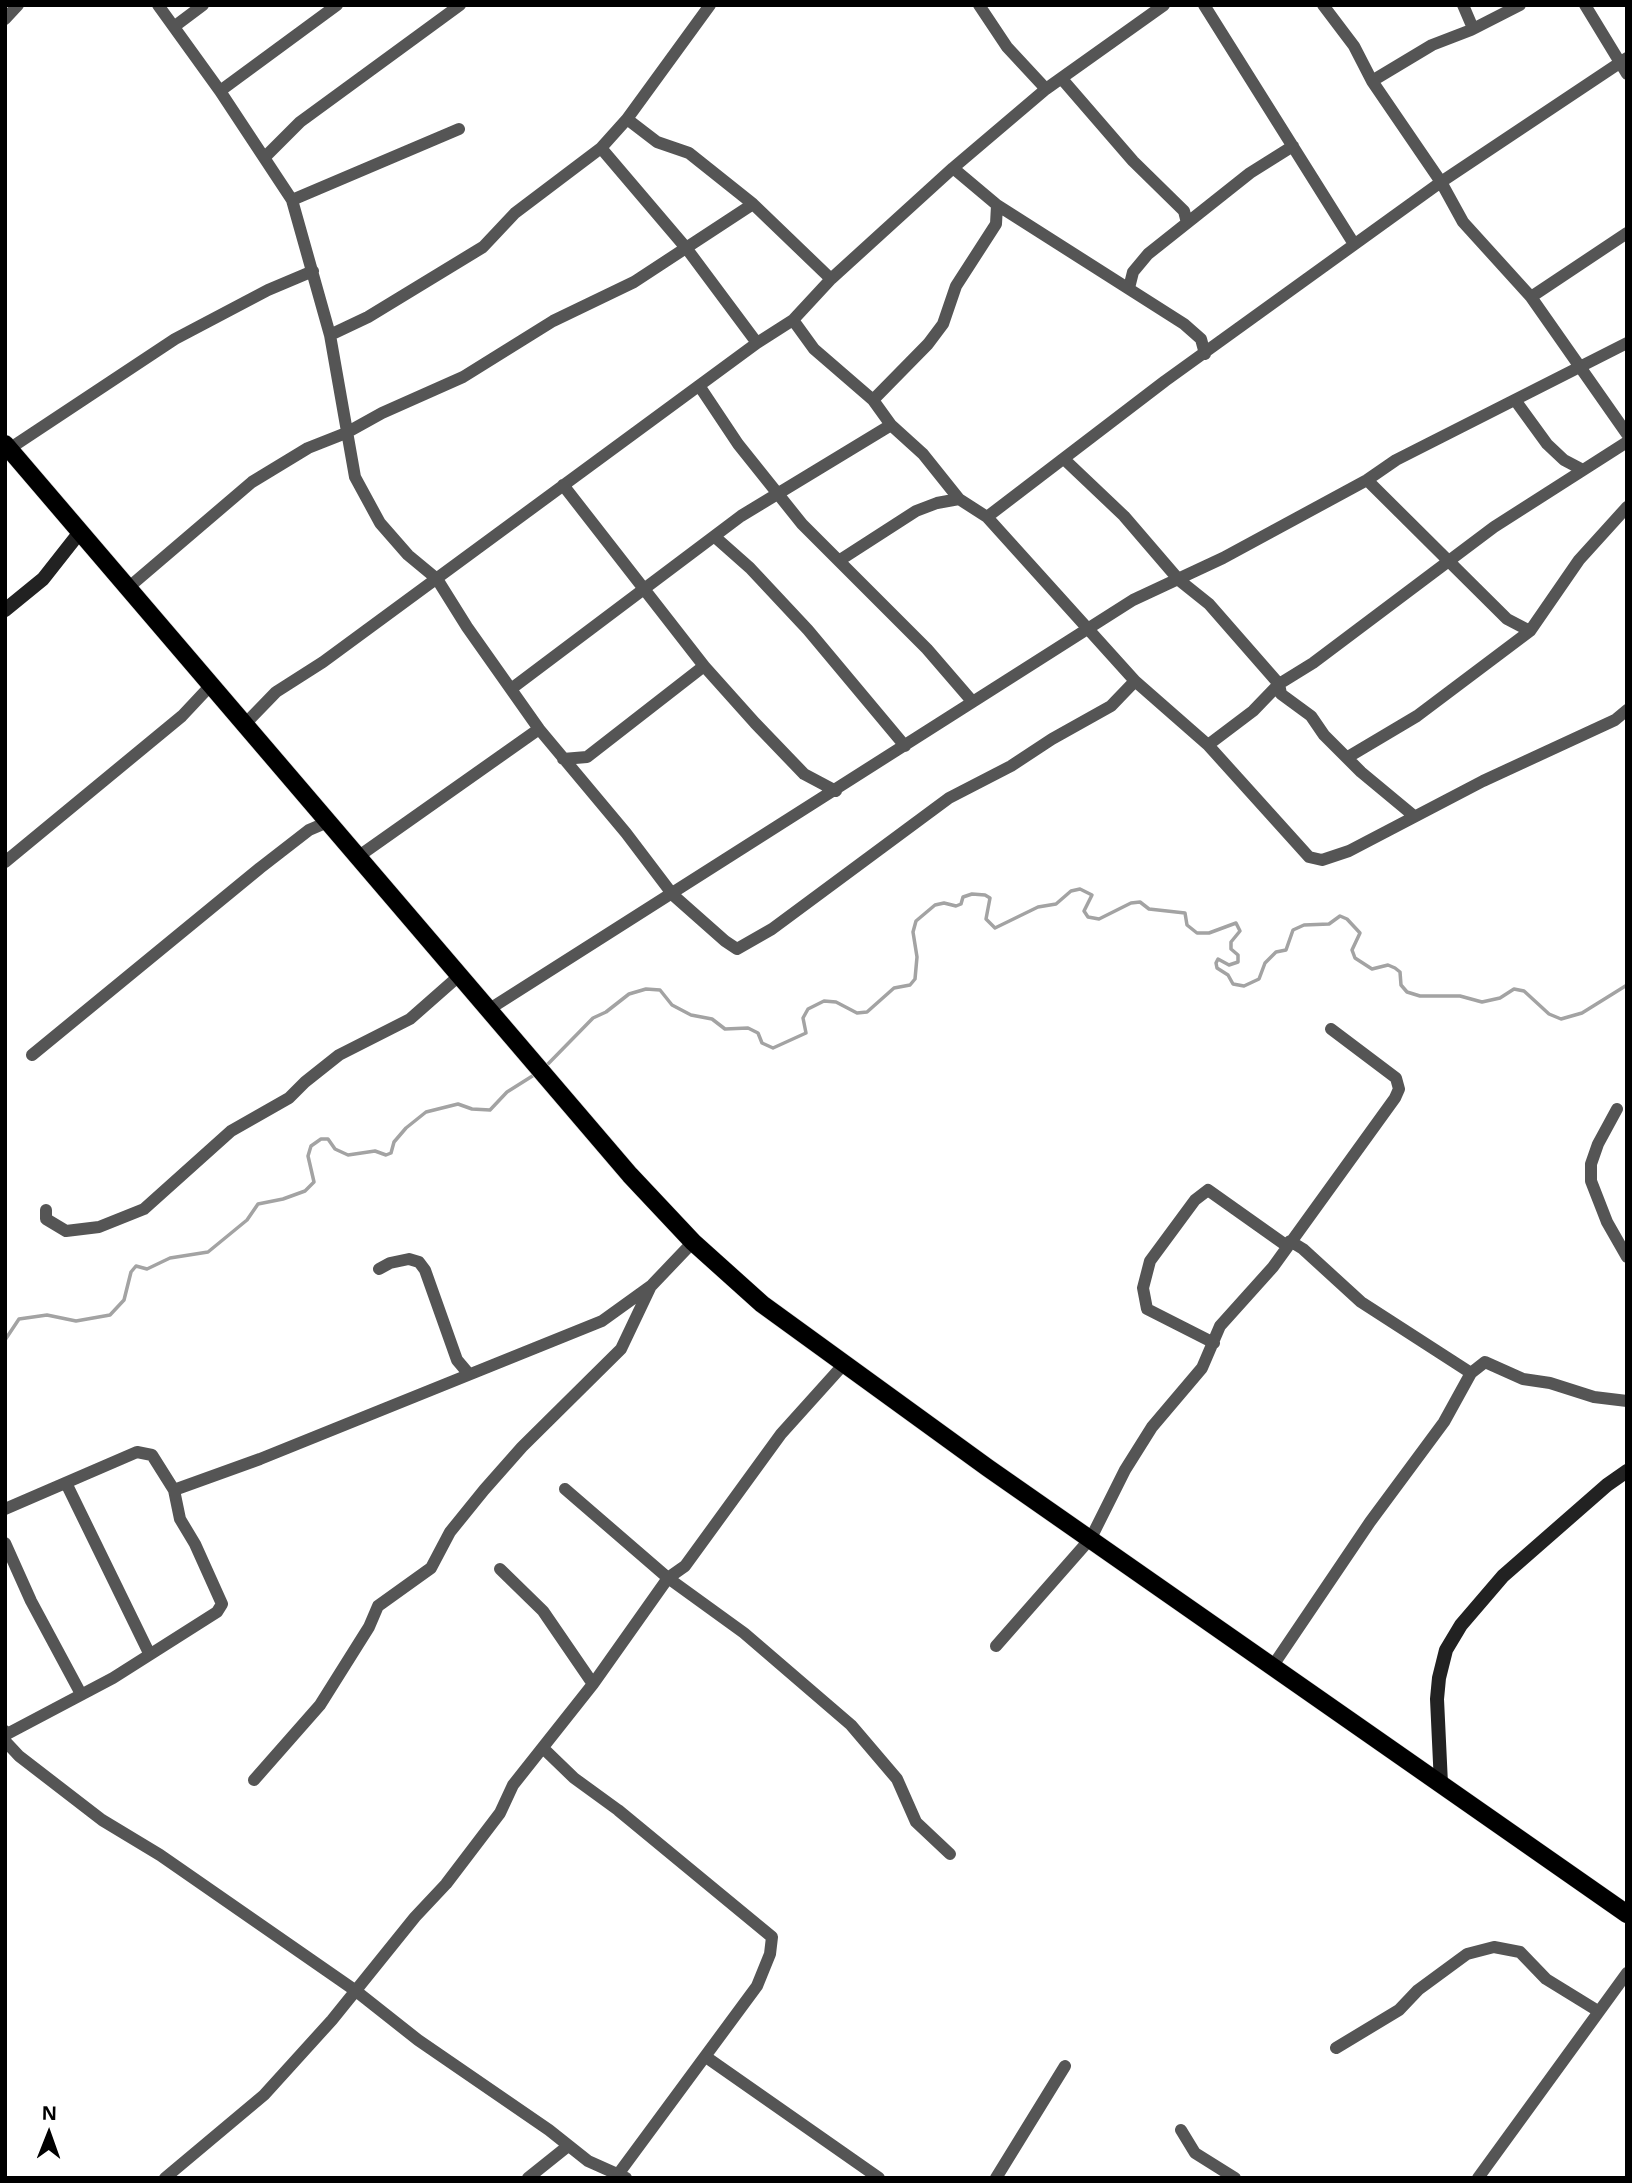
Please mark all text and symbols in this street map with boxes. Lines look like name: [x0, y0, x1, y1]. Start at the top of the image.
north arrow: [14, 2099, 84, 2169]
text: N: [41, 2100, 57, 2126]

